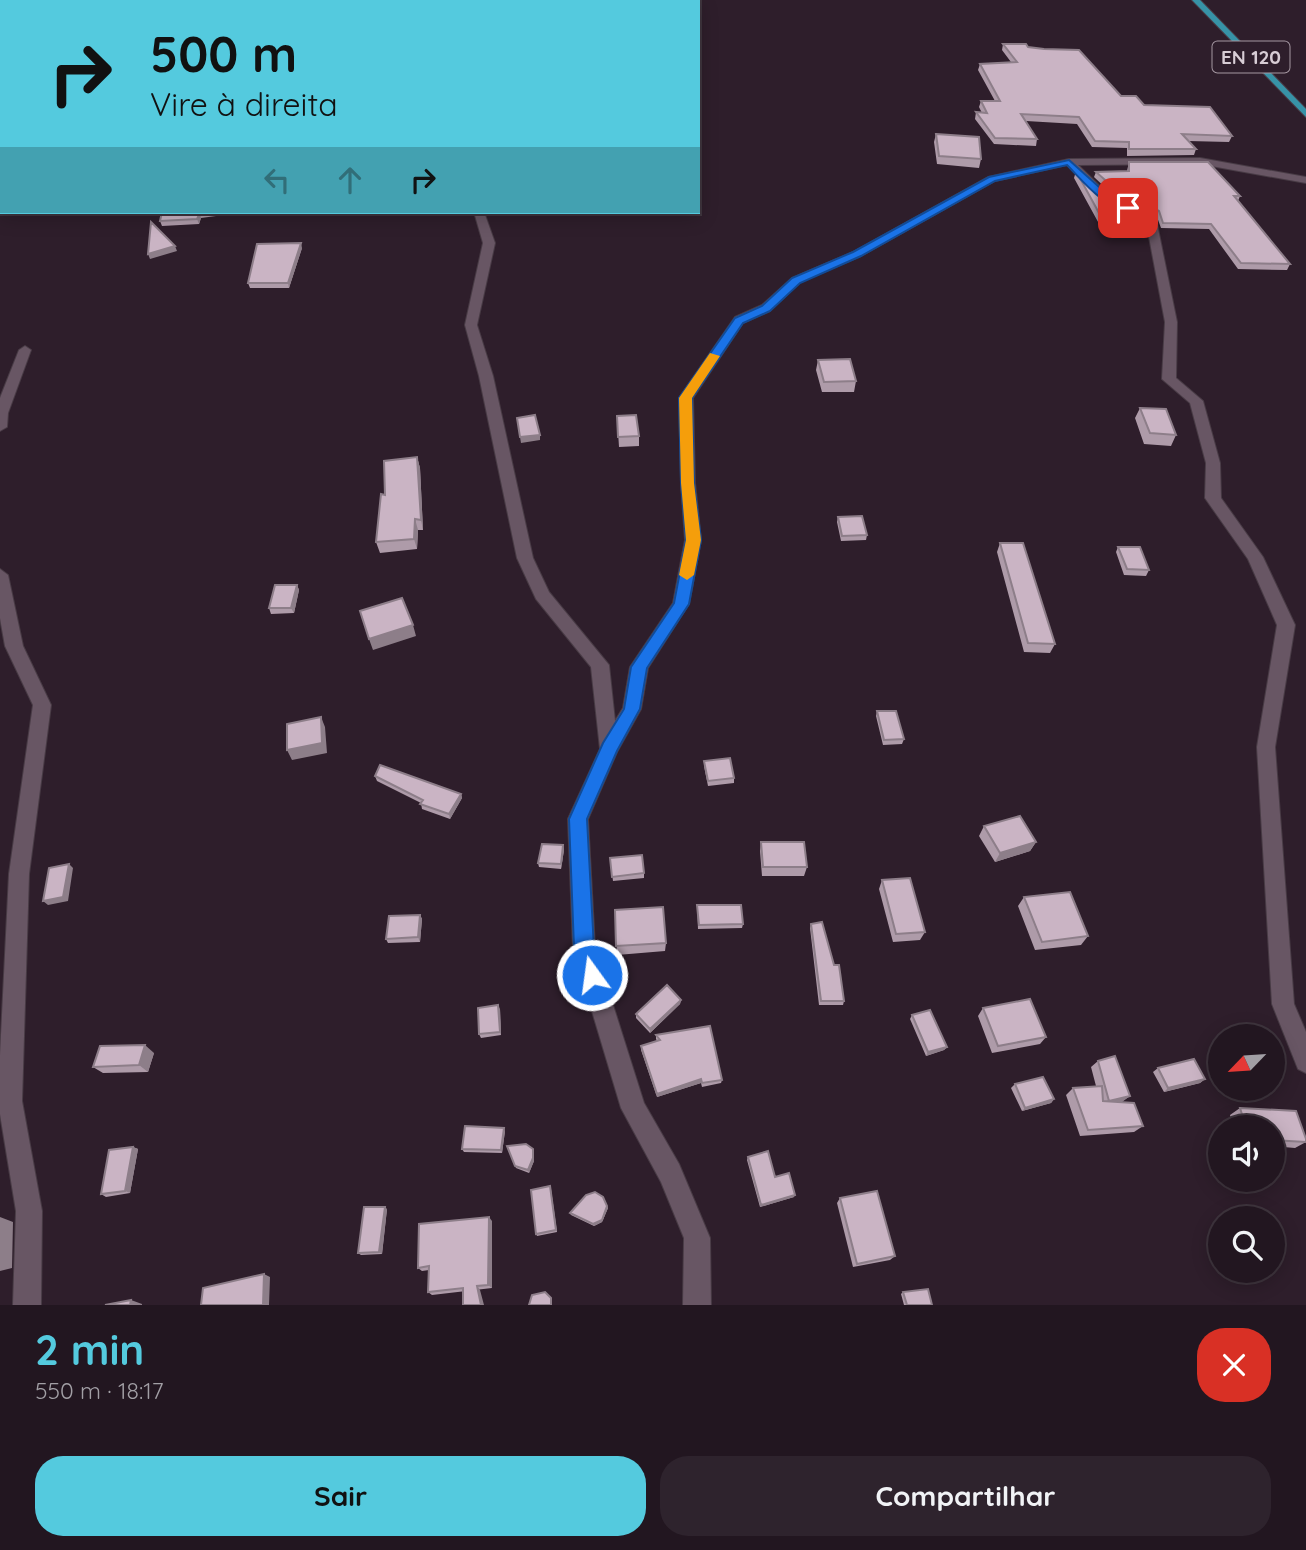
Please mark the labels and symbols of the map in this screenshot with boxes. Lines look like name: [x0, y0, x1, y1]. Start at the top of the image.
road number: EN 120: [1212, 41, 1290, 72]
pin: [1098, 178, 1158, 238]
position arrow: [555, 938, 629, 1012]
north arrow: [1208, 1024, 1284, 1101]

